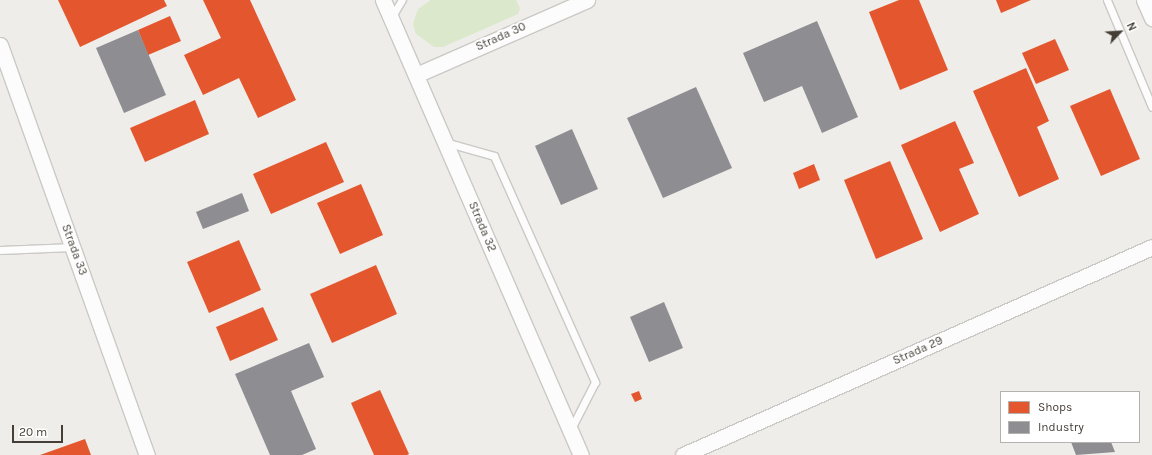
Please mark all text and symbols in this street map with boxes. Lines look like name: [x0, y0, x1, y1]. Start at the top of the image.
north arrow: [1100, 12, 1140, 52]
street label: Strada 30: [474, 20, 528, 54]
text: N: [1124, 20, 1139, 33]
street label: Strada 32: [465, 200, 499, 254]
street label: Strada 33: [58, 222, 90, 278]
street label: Strada 29: [891, 334, 945, 368]
legend: [1000, 391, 1140, 443]
text: Shops: [1038, 400, 1072, 414]
scale bar: [14, 417, 65, 443]
text: Industry: [1038, 420, 1084, 434]
text: 20 m: [19, 425, 47, 439]

